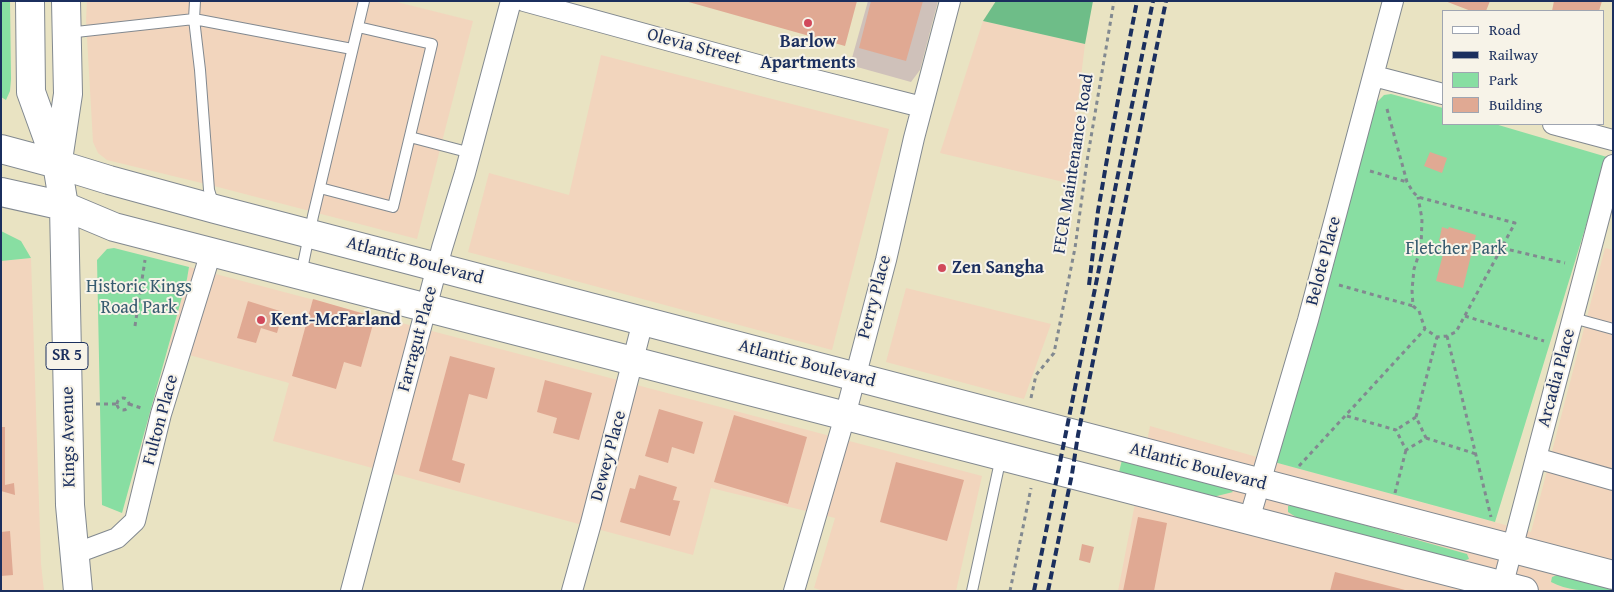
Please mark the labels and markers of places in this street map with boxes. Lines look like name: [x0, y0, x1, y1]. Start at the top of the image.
marker: Barlow Apartments: [802, 17, 814, 29]
place label: Barlow Apartments: [760, 31, 856, 74]
place label: Zen Sangha: [952, 257, 1044, 279]
marker: Zen Sangha: [936, 262, 948, 274]
place label: Kent-McFarland: [271, 309, 401, 331]
marker: Kent-McFarland: [255, 314, 267, 326]

